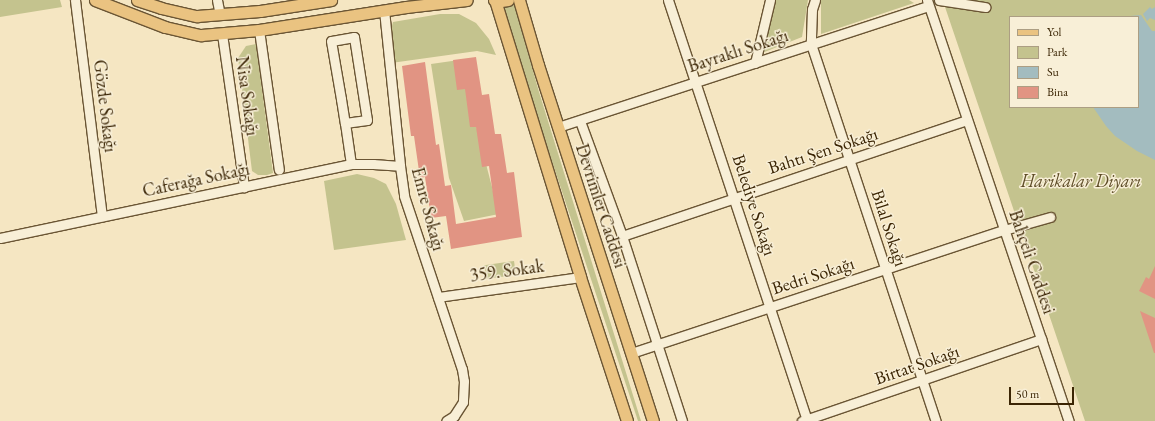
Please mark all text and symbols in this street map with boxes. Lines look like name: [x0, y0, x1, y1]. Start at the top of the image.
legend: [1009, 16, 1139, 108]
text: Yol: [1047, 24, 1061, 40]
street label: Bayraklı Sokağı: [685, 25, 791, 77]
text: Park: [1047, 44, 1067, 60]
street label: Nisa Sokağı: [231, 55, 263, 137]
street label: Gözde Sokağı: [89, 58, 121, 154]
text: Su: [1047, 64, 1059, 80]
text: Bina: [1047, 84, 1068, 100]
street label: Bahtı Şen Sokağı: [765, 123, 881, 179]
street label: Devrimler Caddesi: [571, 141, 631, 271]
street label: Belediye Sokağı: [727, 152, 781, 258]
street label: Caferağa Sokağı: [140, 158, 252, 202]
street label: Emre Sokağı: [406, 165, 450, 253]
park label: Harikalar Diyarı: [1021, 170, 1141, 192]
street label: Bilal Sokağı: [866, 187, 912, 269]
street label: Bahçeli Caddesi: [1004, 207, 1060, 317]
street label: Bedri Sokağı: [769, 253, 857, 299]
street label: 359. Sokak: [468, 255, 546, 287]
street label: Birtat Sokağı: [872, 340, 962, 390]
scale bar: [1011, 379, 1076, 405]
text: 50 m: [1016, 386, 1039, 402]

